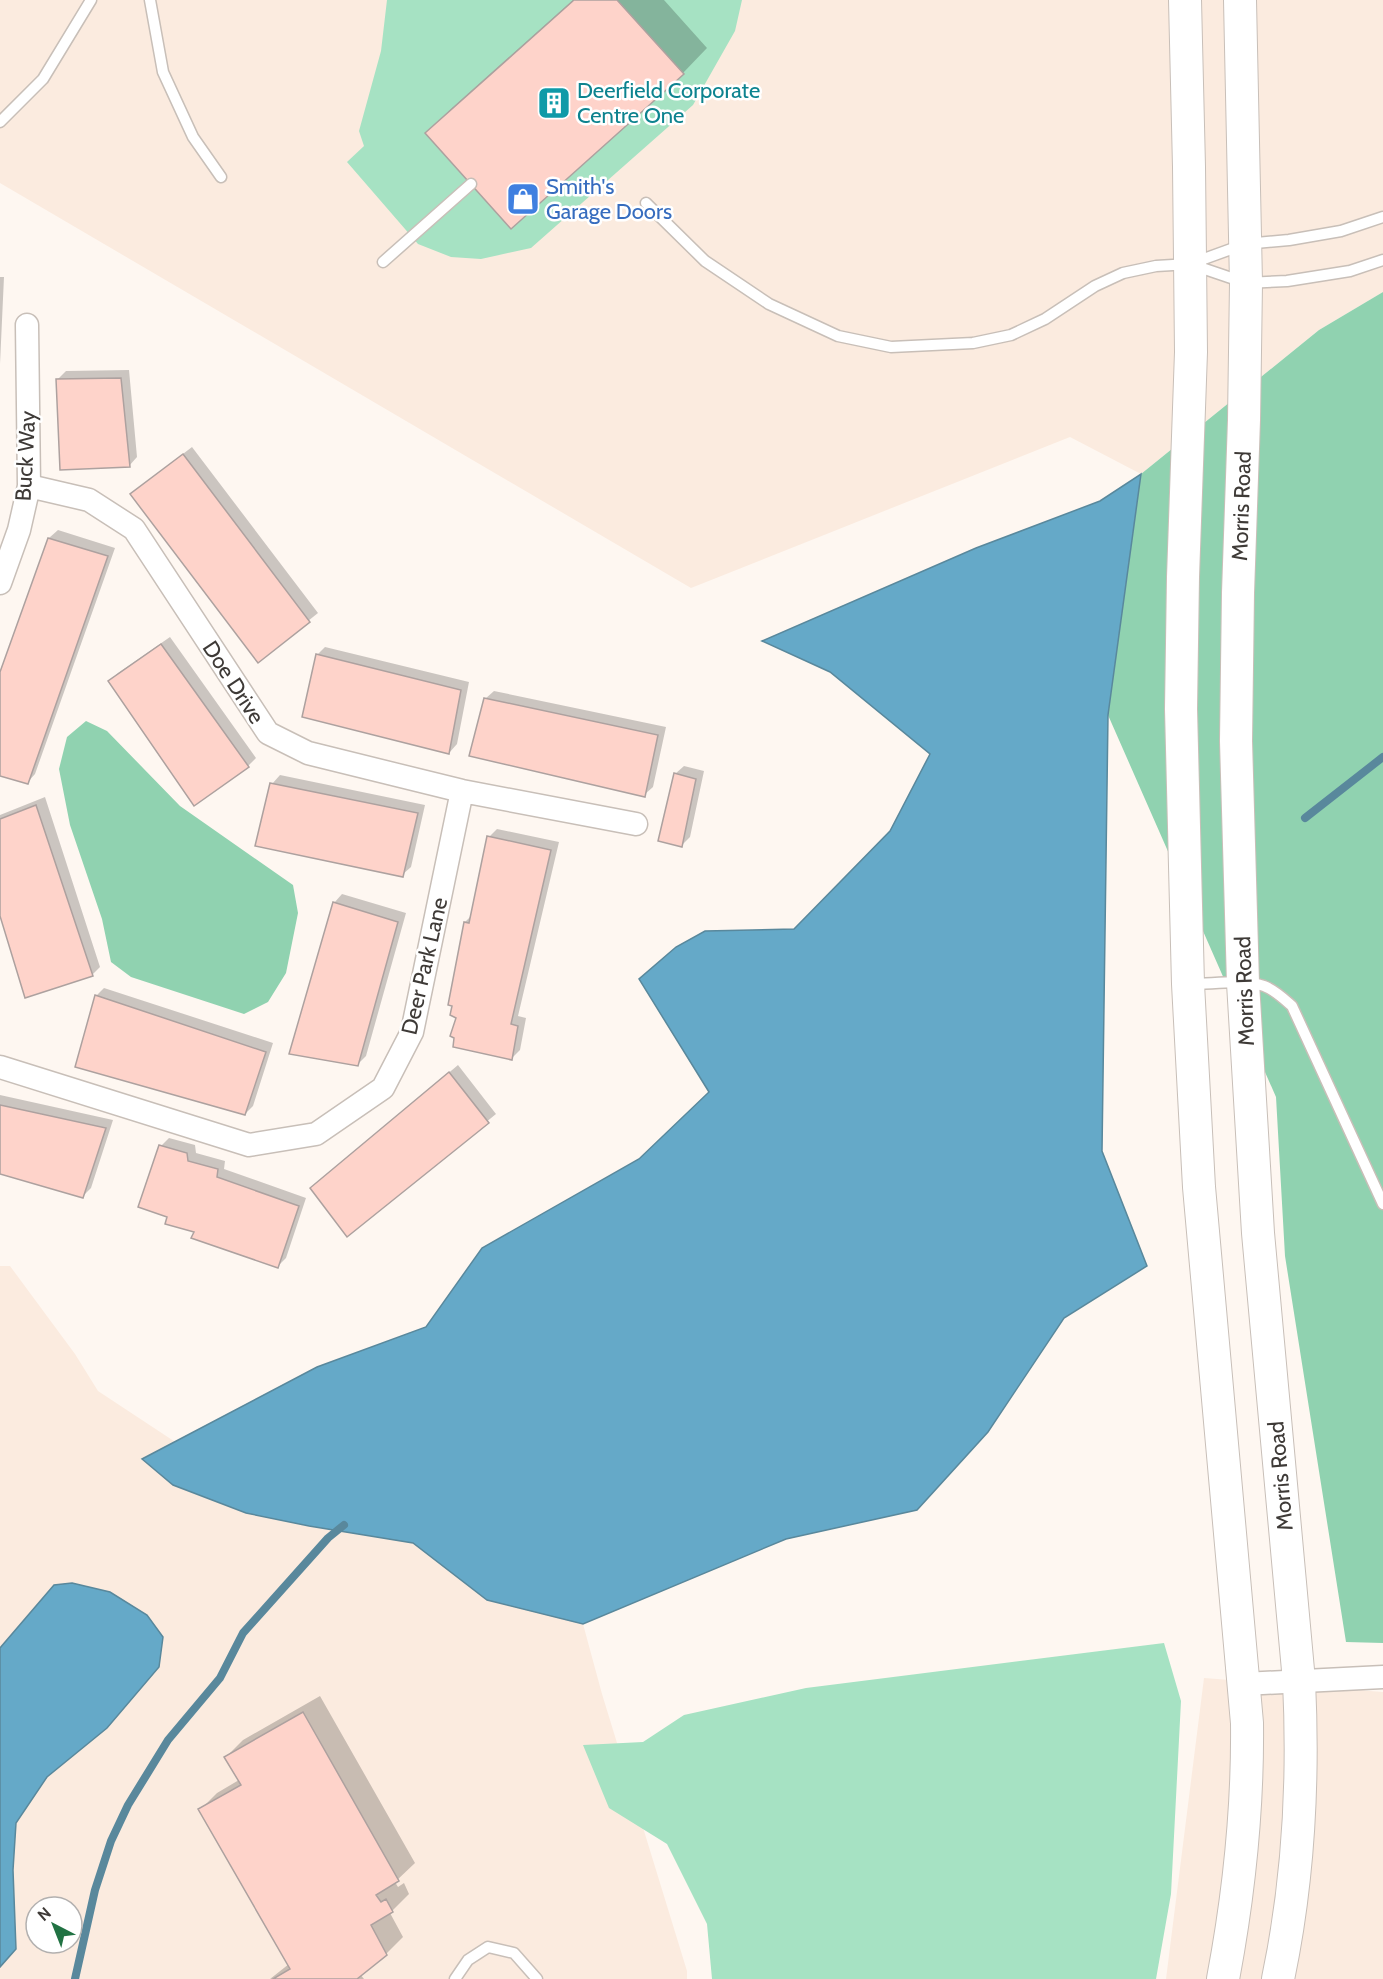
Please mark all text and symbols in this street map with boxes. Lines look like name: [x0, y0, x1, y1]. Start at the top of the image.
place label: Deerfield Corporate Centre One: [577, 77, 760, 129]
building icon: Deerfield Corporate Centre One: [536, 85, 572, 121]
place label: Smith's Garage Doors: [546, 173, 672, 225]
shop icon: Smith's Garage Doors: [505, 181, 541, 217]
street label: Buck Way: [10, 410, 41, 502]
street label: Morris Road: [1226, 451, 1257, 561]
street label: Doe Drive: [197, 636, 270, 729]
street label: Deer Park Lane: [396, 895, 453, 1037]
street label: Morris Road: [1229, 936, 1260, 1046]
street label: Morris Road: [1262, 1420, 1299, 1532]
north arrow: [24, 1895, 84, 1955]
text: N: [34, 1903, 55, 1925]

